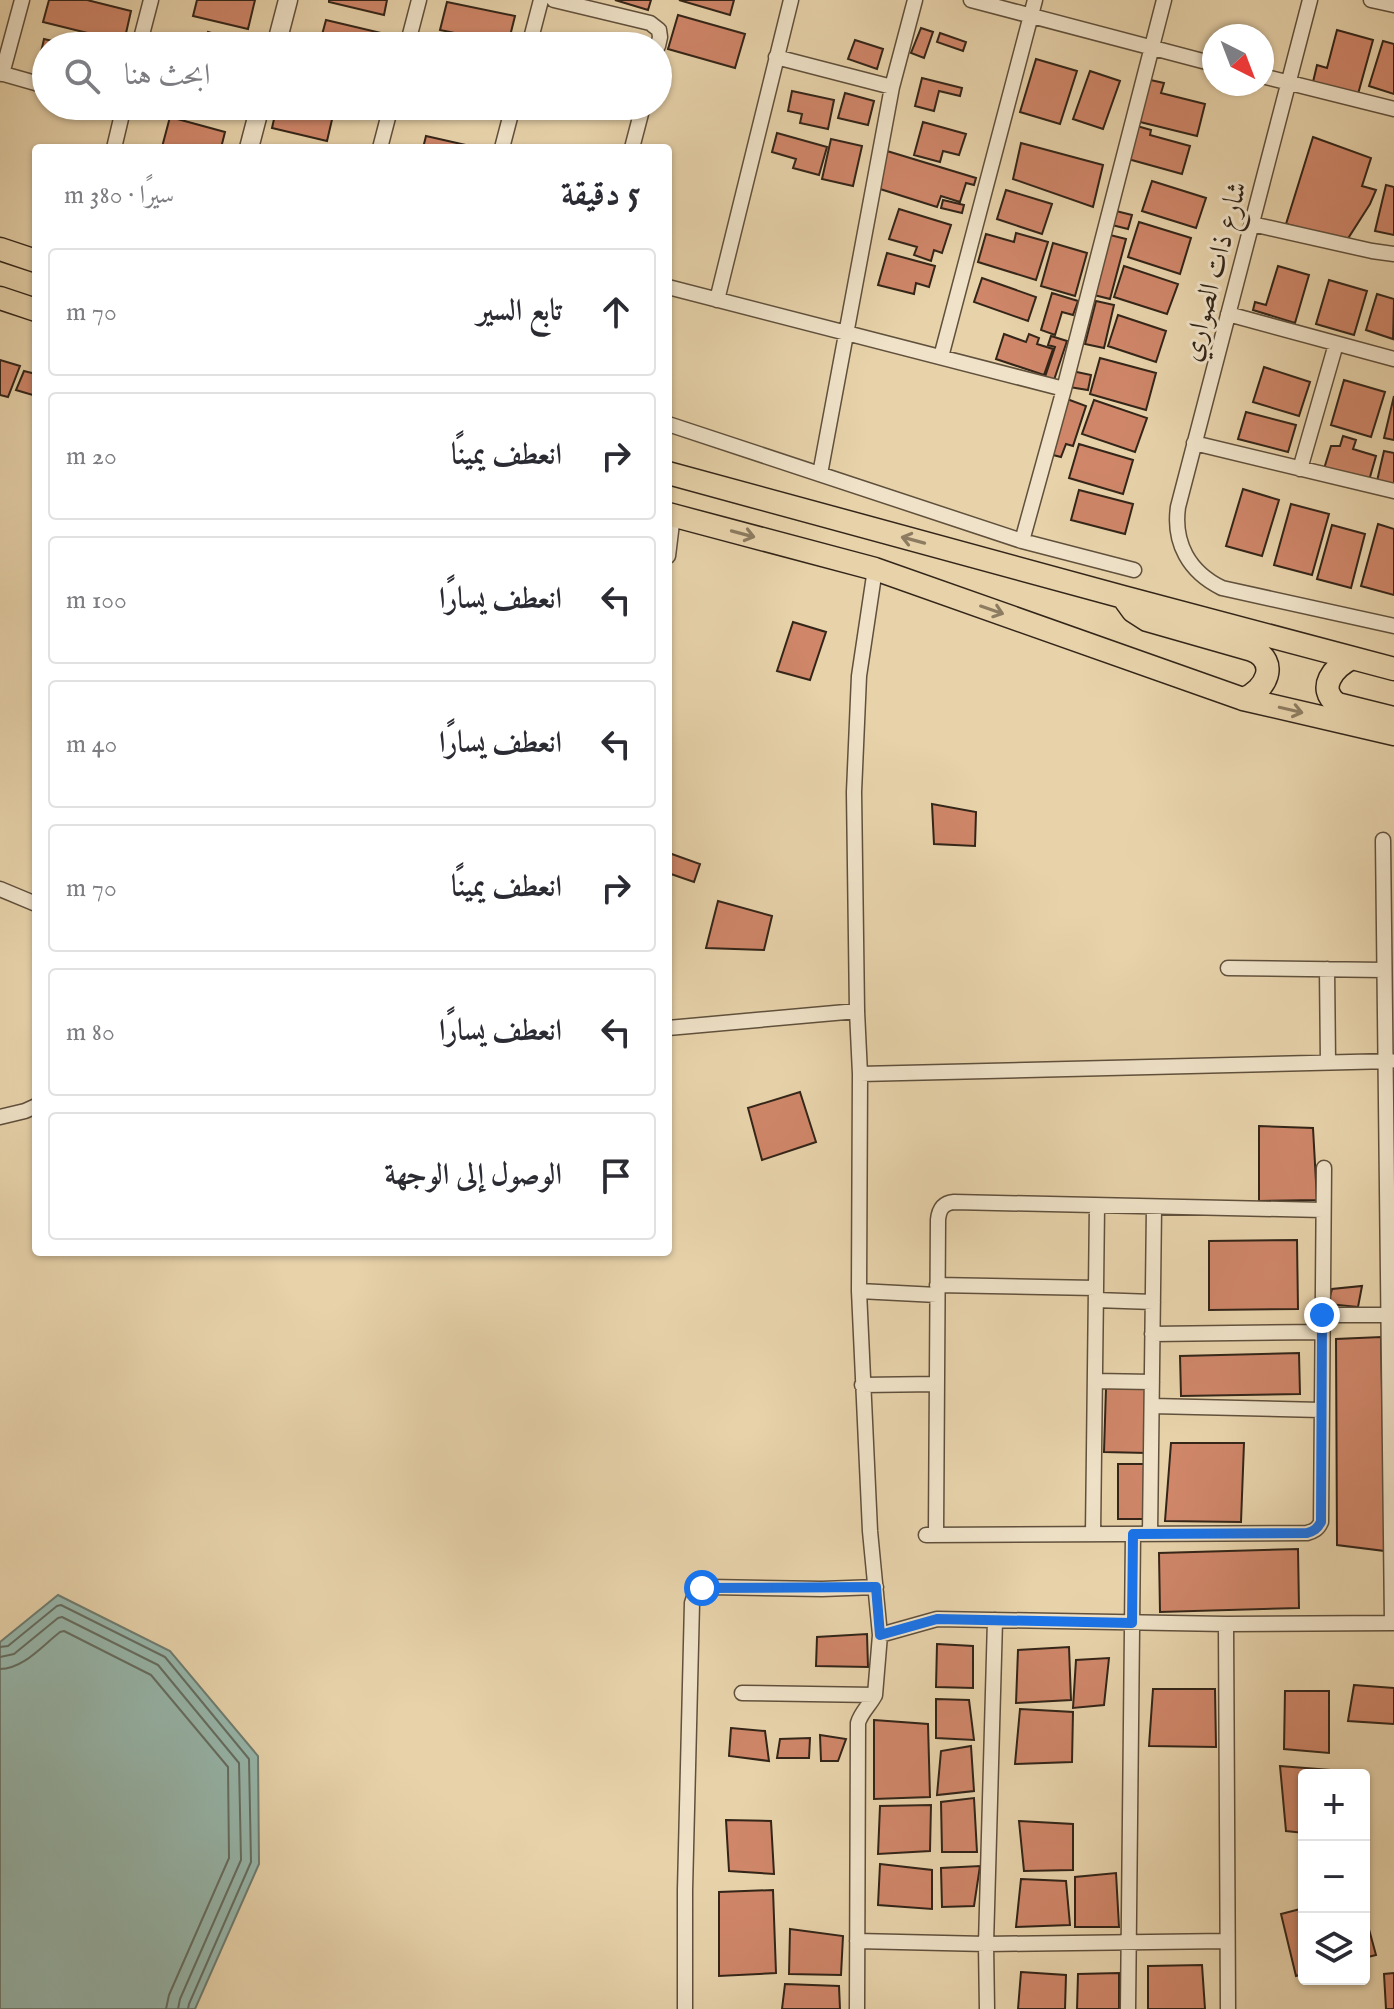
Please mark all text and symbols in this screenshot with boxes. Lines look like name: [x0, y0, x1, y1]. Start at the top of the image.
north arrow: [1202, 24, 1274, 96]
search box: [32, 32, 672, 120]
icon: search: [60, 54, 104, 98]
text: ابحث هنا: [124, 57, 211, 95]
text: 5 دقيقة: [561, 173, 640, 216]
street label: شارع ذات الصواري: [1175, 178, 1260, 367]
text: سيرًا · 380 m: [64, 179, 174, 212]
icon: ahead: [594, 290, 638, 334]
text: تابع السير: [477, 293, 562, 331]
text: 70 m: [66, 296, 117, 329]
icon: right: [594, 434, 638, 478]
text: انعطف يمينًا: [451, 437, 562, 475]
text: 20 m: [66, 440, 117, 473]
one-way arrow: [730, 527, 756, 542]
one-way arrow: [901, 532, 927, 547]
icon: left: [594, 578, 638, 622]
text: انعطف يسارًا: [439, 581, 562, 619]
text: 100 m: [66, 584, 127, 617]
one-way arrow: [979, 603, 1004, 618]
one-way arrow: [1278, 703, 1304, 718]
icon: left: [594, 722, 638, 766]
text: انعطف يسارًا: [439, 725, 562, 763]
text: 40 m: [66, 728, 117, 761]
icon: right: [594, 866, 638, 910]
text: انعطف يمينًا: [451, 869, 562, 907]
text: 70 m: [66, 872, 117, 905]
icon: left: [594, 1010, 638, 1054]
text: انعطف يسارًا: [439, 1013, 562, 1051]
text: 80 m: [66, 1016, 115, 1049]
icon: arrive: [594, 1154, 638, 1198]
text: الوصول إلى الوجهة: [385, 1157, 562, 1195]
route end: [1304, 1297, 1340, 1333]
route start: [684, 1570, 720, 1606]
map controls: [1298, 1769, 1370, 1985]
button: +: [1298, 1769, 1370, 1841]
button: −: [1298, 1841, 1370, 1913]
button: layers: [1298, 1913, 1370, 1985]

